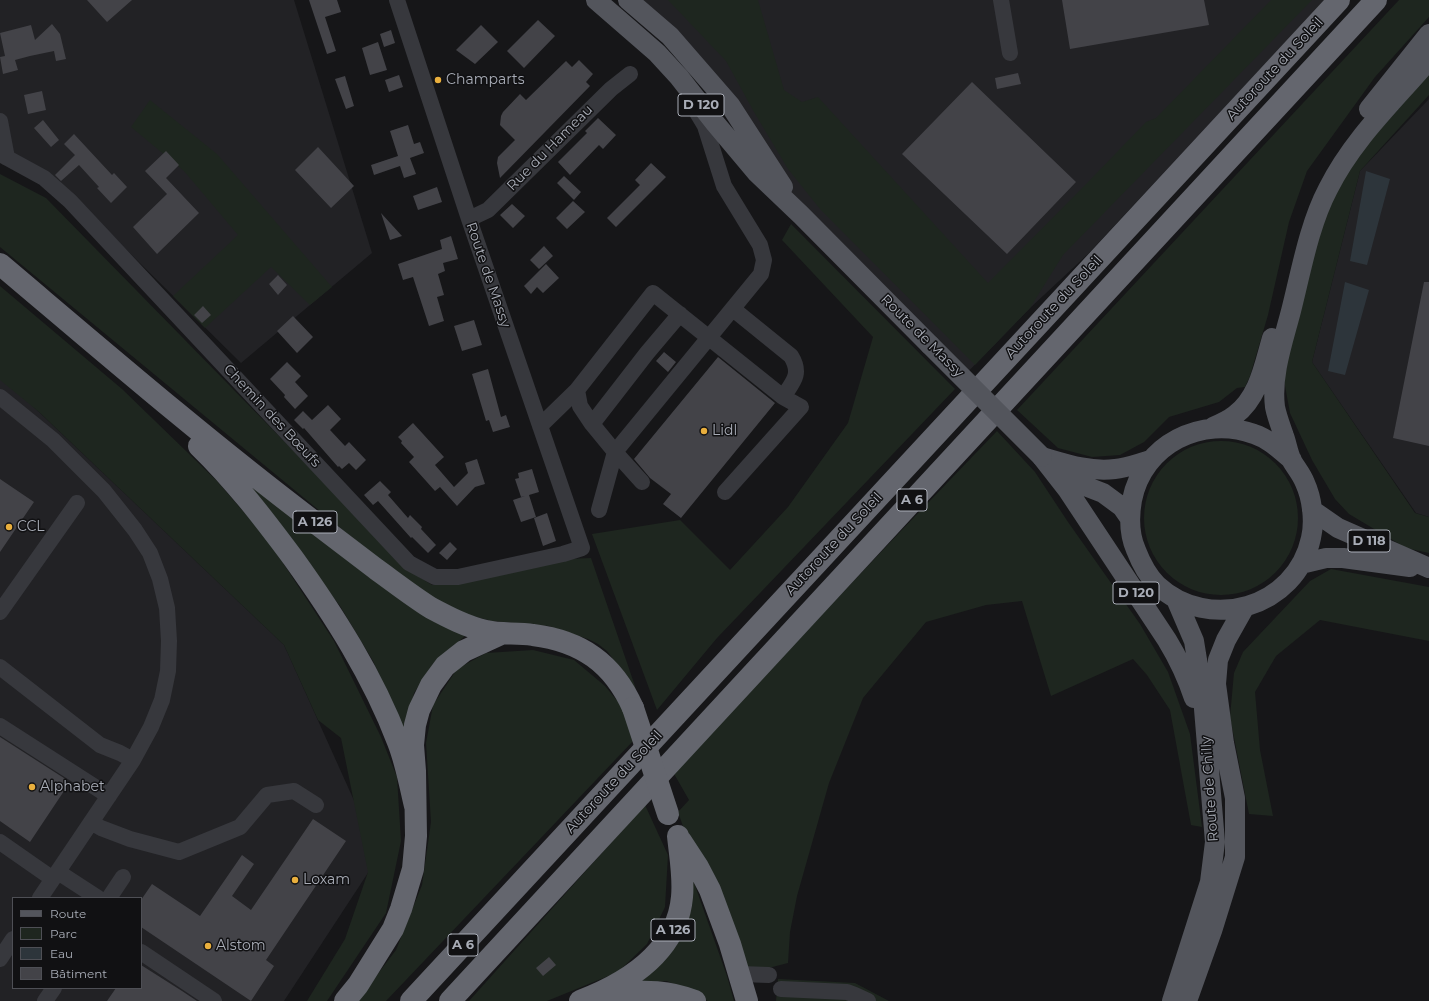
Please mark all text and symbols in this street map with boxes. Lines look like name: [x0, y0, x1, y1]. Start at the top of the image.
street label: Autoroute du Soleil: [1223, 14, 1327, 124]
place label: Champarts: [446, 72, 525, 88]
marker: Champarts: [433, 75, 443, 85]
road number: D 120: [678, 94, 724, 116]
street label: Rue du Hameau: [504, 102, 596, 194]
street label: Route de Massy: [462, 220, 514, 330]
street label: Autoroute du Soleil: [1002, 252, 1106, 362]
street label: Route de Massy: [877, 291, 967, 381]
street label: Chemin des Bœufs: [220, 361, 324, 471]
place label: Lidl: [712, 423, 737, 439]
marker: Lidl: [699, 426, 709, 436]
street label: Autoroute du Soleil: [782, 489, 886, 599]
road number: A 6: [897, 489, 927, 511]
road number: A 126: [293, 511, 337, 533]
place label: CCL: [17, 519, 45, 535]
marker: CCL: [4, 522, 14, 532]
road number: D 118: [1348, 530, 1390, 552]
road number: D 120: [1113, 582, 1159, 604]
street label: Autoroute du Soleil: [562, 727, 666, 837]
street label: Route de Chilly: [1198, 736, 1222, 842]
place label: Alphabet: [40, 779, 105, 795]
marker: Alphabet: [27, 782, 37, 792]
place label: Loxam: [303, 872, 350, 888]
marker: Loxam: [290, 875, 300, 885]
legend: [12, 897, 142, 989]
text: Route: [50, 906, 86, 921]
road number: A 126: [651, 919, 695, 941]
text: Parc: [50, 926, 77, 941]
road number: A 6: [448, 934, 478, 956]
place label: Alstom: [216, 938, 266, 954]
marker: Alstom: [203, 941, 213, 951]
text: Eau: [50, 946, 73, 961]
text: Bâtiment: [50, 966, 107, 981]

